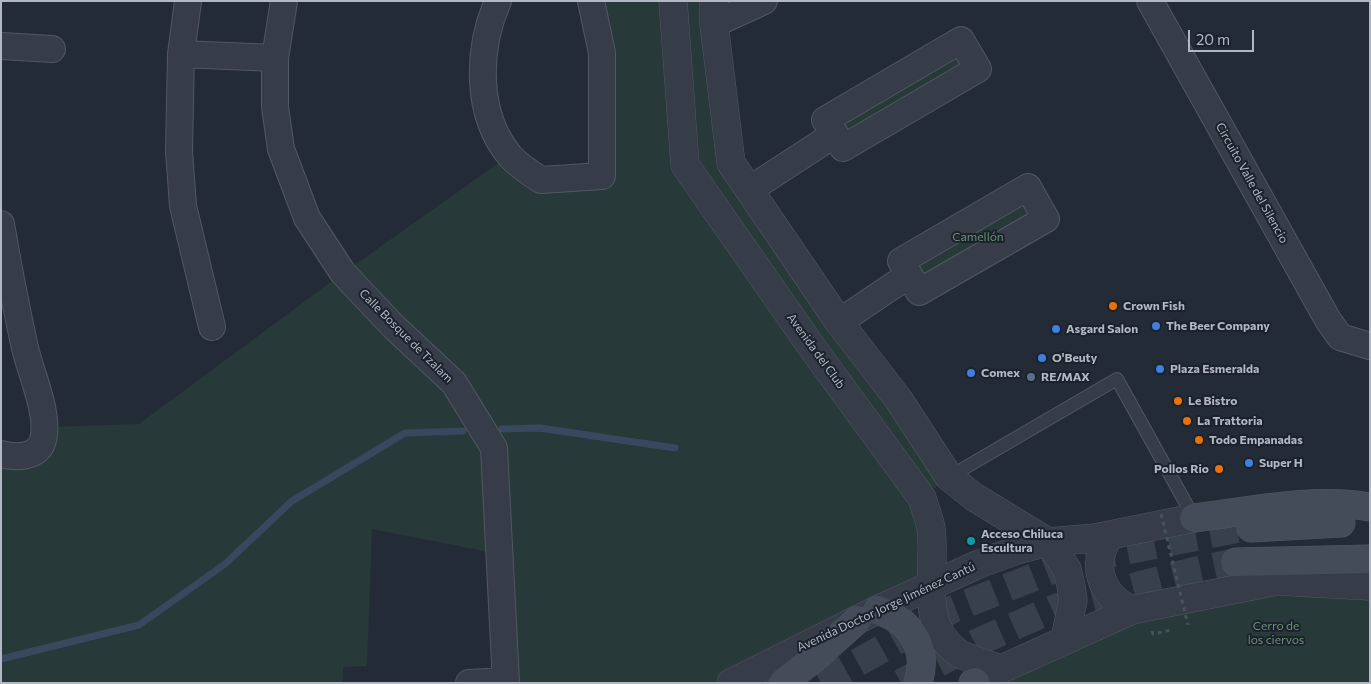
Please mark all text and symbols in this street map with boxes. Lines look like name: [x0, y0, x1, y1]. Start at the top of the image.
scale bar: [1191, 20, 1257, 52]
text: 20 m: [1196, 30, 1230, 48]
street label: Circuito Valle del Silencio: [1213, 120, 1291, 246]
park label: Camellón: [952, 230, 1004, 244]
street label: Calle Bosque de Tzalam: [356, 286, 456, 386]
place label: Crown Fish: [1123, 299, 1185, 313]
marker: Crown Fish: [1107, 300, 1119, 312]
street label: Avenida del Club: [784, 311, 848, 391]
place label: The Beer Company: [1166, 319, 1270, 333]
marker: The Beer Company: [1150, 320, 1162, 332]
place label: Asgard Salon: [1066, 322, 1138, 336]
marker: Asgard Salon: [1050, 323, 1062, 335]
place label: O'Beuty: [1052, 351, 1097, 365]
marker: O'Beuty: [1036, 352, 1048, 364]
place label: Plaza Esmeralda: [1170, 362, 1259, 376]
marker: Plaza Esmeralda: [1154, 363, 1166, 375]
place label: Comex: [981, 366, 1020, 380]
marker: Comex: [965, 367, 977, 379]
place label: RE/MAX: [1041, 370, 1090, 384]
marker: RE/MAX: [1025, 371, 1037, 383]
place label: Le Bistro: [1188, 394, 1237, 408]
marker: Le Bistro: [1172, 395, 1184, 407]
place label: La Trattoria: [1197, 414, 1263, 428]
marker: La Trattoria: [1181, 415, 1193, 427]
place label: Todo Empanadas: [1209, 433, 1303, 447]
marker: Todo Empanadas: [1193, 434, 1205, 446]
place label: Super H: [1259, 456, 1303, 470]
marker: Super H: [1243, 457, 1255, 469]
place label: Pollos Rio: [1154, 462, 1209, 476]
marker: Pollos Rio: [1213, 463, 1225, 475]
place label: Acceso Chiluca Escultura: [981, 527, 1063, 555]
marker: Acceso Chiluca Escultura: [965, 535, 977, 547]
street label: Avenida Doctor Jorge Jiménez Cantú: [795, 559, 977, 655]
park label: Cerro de los ciervos: [1248, 619, 1304, 647]

